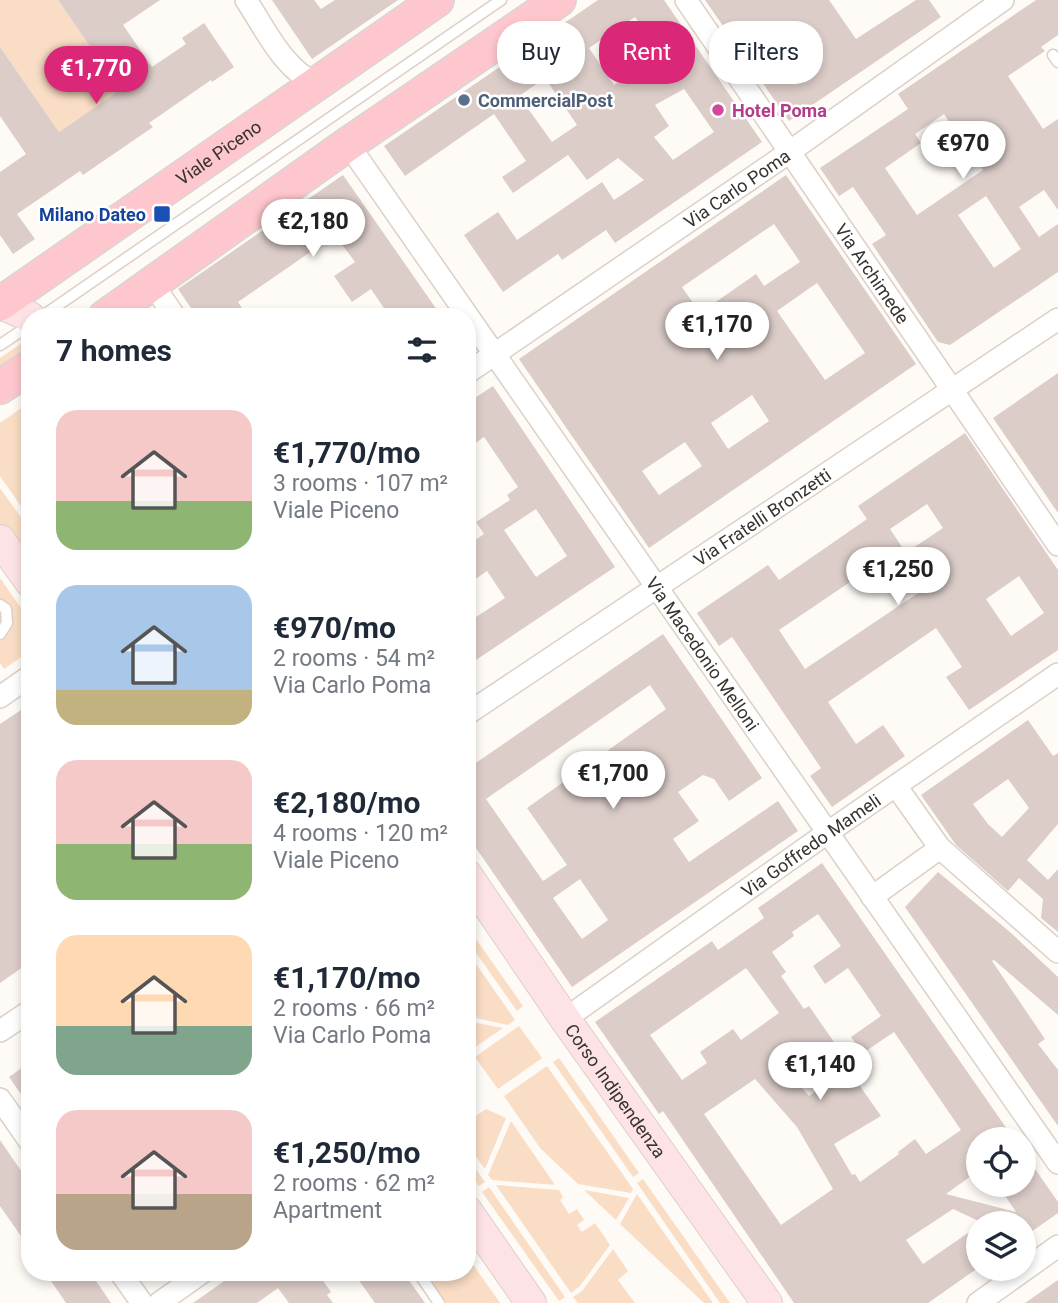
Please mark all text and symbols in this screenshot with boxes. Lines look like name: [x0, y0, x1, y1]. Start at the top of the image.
chip: Buy: [497, 21, 585, 84]
chip: Rent: [599, 21, 695, 84]
chip: Filters: [709, 21, 823, 84]
pin: €1,770: [39, 46, 153, 106]
text: €1,770: [60, 55, 132, 82]
place label: CommercialPost: [478, 90, 613, 111]
marker: CommercialPost: [456, 92, 472, 108]
place label: Hotel Poma: [732, 100, 827, 121]
marker: Hotel Poma: [710, 102, 726, 118]
street label: Viale Piceno: [172, 115, 265, 189]
pin: €970: [922, 122, 1004, 181]
text: €970: [937, 130, 989, 157]
street label: Via Carlo Poma: [680, 144, 794, 232]
pin: €2,180: [256, 200, 370, 259]
place label: Milano Dateo: [39, 204, 146, 225]
marker: Milano Dateo: [152, 204, 172, 224]
text: €2,180: [277, 208, 349, 235]
street label: Via Archimede: [831, 219, 914, 327]
pin: €1,170: [660, 302, 774, 362]
text: €1,170: [681, 311, 753, 338]
icon: filters: [403, 331, 441, 369]
text: 7 homes: [56, 333, 172, 368]
text: €1,770/mo: [273, 435, 421, 470]
icon: home: [112, 438, 196, 522]
street label: Via Fratelli Bronzetti: [690, 463, 835, 570]
text: 3 rooms · 107 m²: [273, 470, 448, 497]
text: Viale Piceno: [273, 497, 399, 524]
pin: €1,250: [841, 548, 955, 607]
text: €1,250: [862, 556, 934, 583]
street label: Via Macedonio Melloni: [642, 573, 764, 734]
text: €970/mo: [273, 610, 396, 645]
icon: home: [112, 613, 196, 697]
text: 2 rooms · 54 m²: [273, 645, 435, 672]
text: Via Carlo Poma: [273, 672, 431, 699]
pin: €1,700: [556, 752, 670, 811]
text: €1,700: [577, 760, 649, 787]
text: €2,180/mo: [273, 785, 421, 820]
icon: home: [112, 788, 196, 872]
street label: Via Goffredo Mameli: [737, 789, 884, 901]
text: 4 rooms · 120 m²: [273, 820, 448, 847]
text: Viale Piceno: [273, 847, 399, 874]
text: €1,170/mo: [273, 960, 421, 995]
icon: home: [112, 963, 196, 1047]
text: 2 rooms · 66 m²: [273, 995, 435, 1022]
street label: Corso Indipendenza: [561, 1019, 671, 1162]
text: Via Carlo Poma: [273, 1022, 431, 1049]
pin: €1,140: [763, 1042, 877, 1102]
text: €1,140: [784, 1051, 856, 1078]
map controls: [966, 1127, 1036, 1281]
button: locate: [966, 1127, 1036, 1197]
text: €1,250/mo: [273, 1135, 421, 1170]
icon: home: [112, 1138, 196, 1222]
text: 2 rooms · 62 m²: [273, 1170, 435, 1197]
text: Apartment: [273, 1197, 382, 1224]
button: layers: [966, 1211, 1036, 1281]

